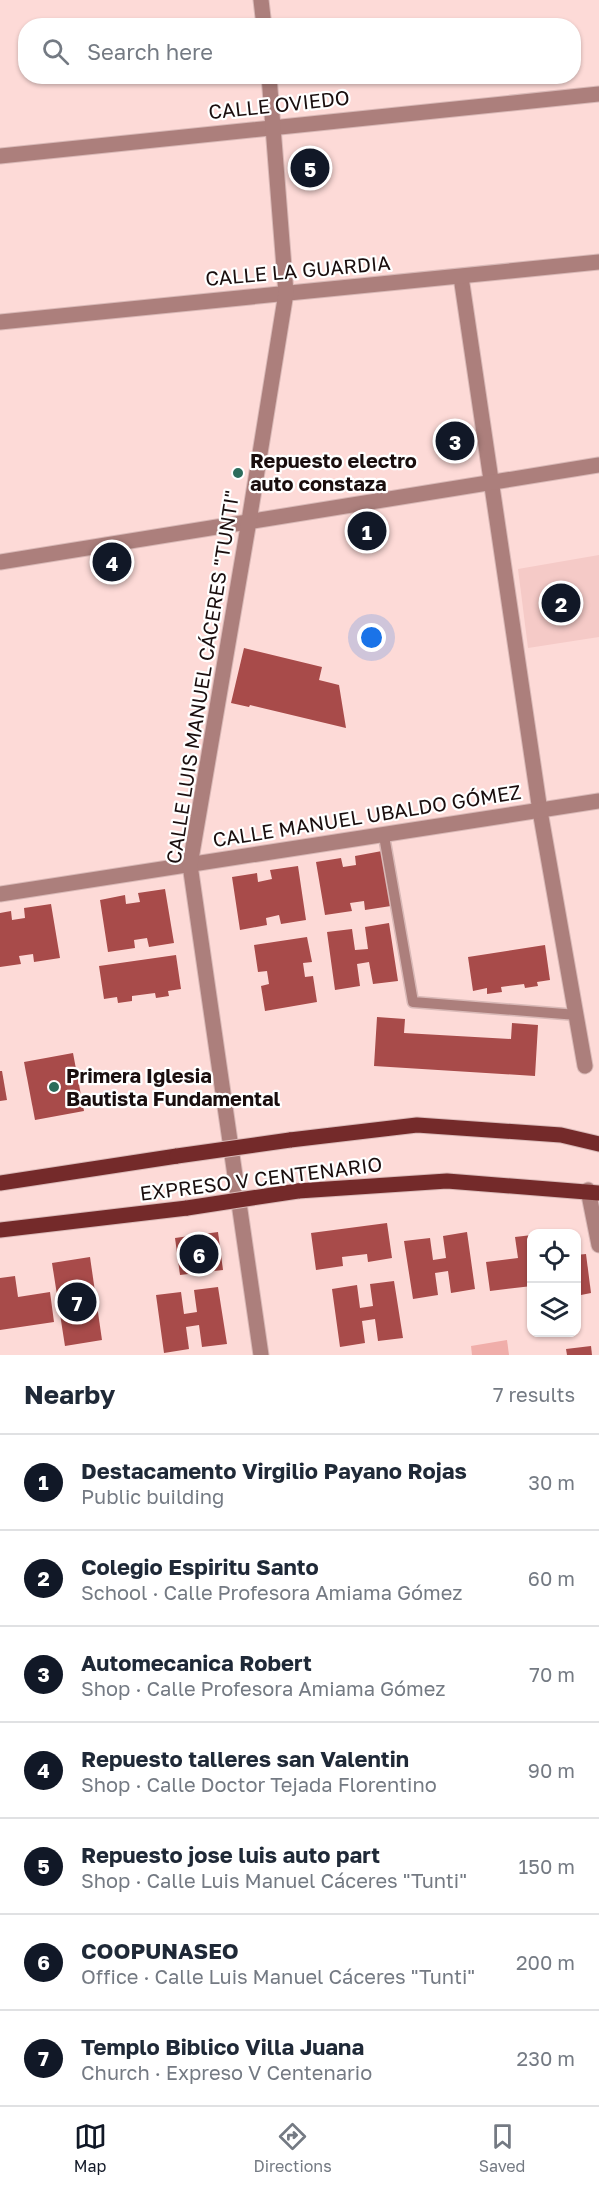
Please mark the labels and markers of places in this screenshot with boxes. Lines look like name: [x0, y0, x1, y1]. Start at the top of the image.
pin: 5: [290, 146, 330, 190]
pin: 3: [436, 418, 474, 464]
place label: Repuesto electro auto constaza: [250, 448, 417, 495]
marker: Repuesto electro auto constaza: [231, 466, 245, 480]
pin: 1: [348, 508, 386, 554]
pin: 4: [92, 540, 132, 584]
pin: 2: [542, 580, 580, 626]
place label: Primera Iglesia Bautista Fundamental: [66, 1063, 281, 1110]
marker: Primera Iglesia Bautista Fundamental: [47, 1080, 61, 1094]
pin: 6: [180, 1232, 218, 1276]
pin: 7: [58, 1280, 97, 1324]

